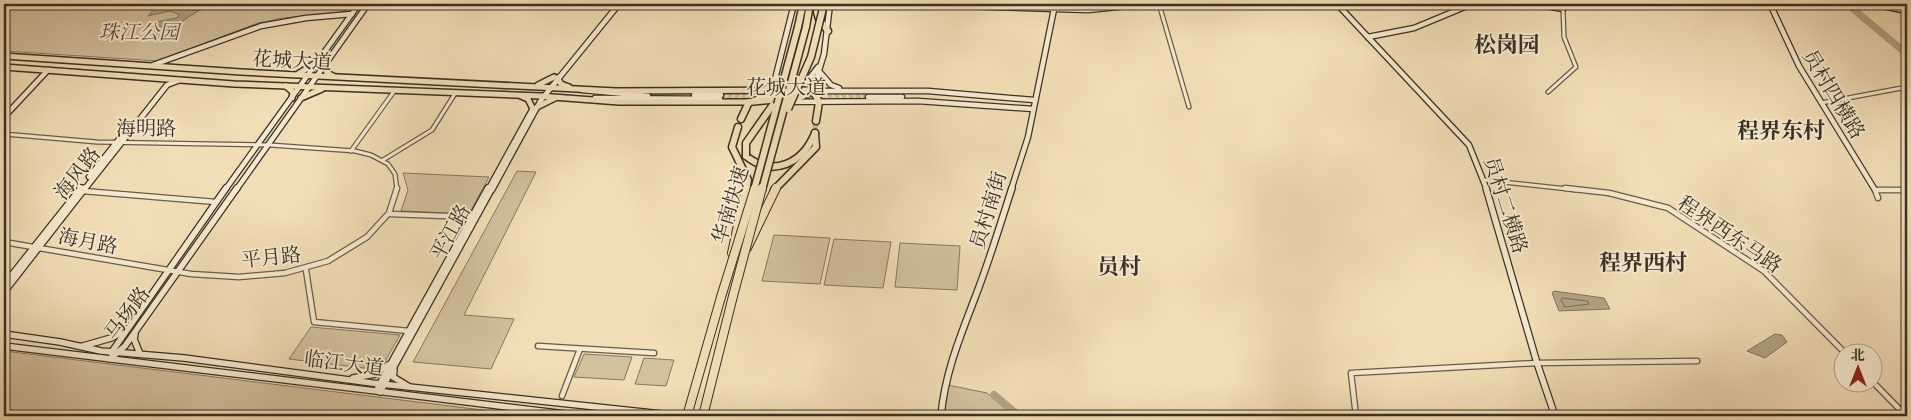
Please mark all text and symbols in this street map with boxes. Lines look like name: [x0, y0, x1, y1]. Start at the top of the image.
park label: 珠江公园: [99, 19, 182, 46]
district label: 松岗园: [1474, 30, 1540, 60]
street label: 员村四横路: [1796, 44, 1871, 144]
street label: 花城大道: [251, 45, 333, 76]
street label: 花城大道: [746, 74, 826, 101]
street label: 海明路: [116, 115, 176, 142]
district label: 程界东村: [1737, 116, 1825, 146]
street label: 海风路: [48, 141, 107, 205]
street label: 员村二横路: [1477, 153, 1534, 257]
street label: 华南快速: [706, 163, 755, 247]
street label: 员村南街: [964, 168, 1013, 252]
street label: 程界西东马路: [1672, 190, 1787, 279]
street label: 平江路: [424, 199, 477, 265]
street label: 海月路: [56, 223, 120, 260]
street label: 平月路: [240, 241, 302, 274]
district label: 程界西村: [1599, 248, 1687, 278]
district label: 员村: [1097, 252, 1141, 282]
street label: 马场路: [99, 281, 156, 345]
north arrow: [1834, 342, 1884, 392]
street label: 临江大道: [303, 345, 385, 382]
text: 北: [1851, 346, 1865, 365]

